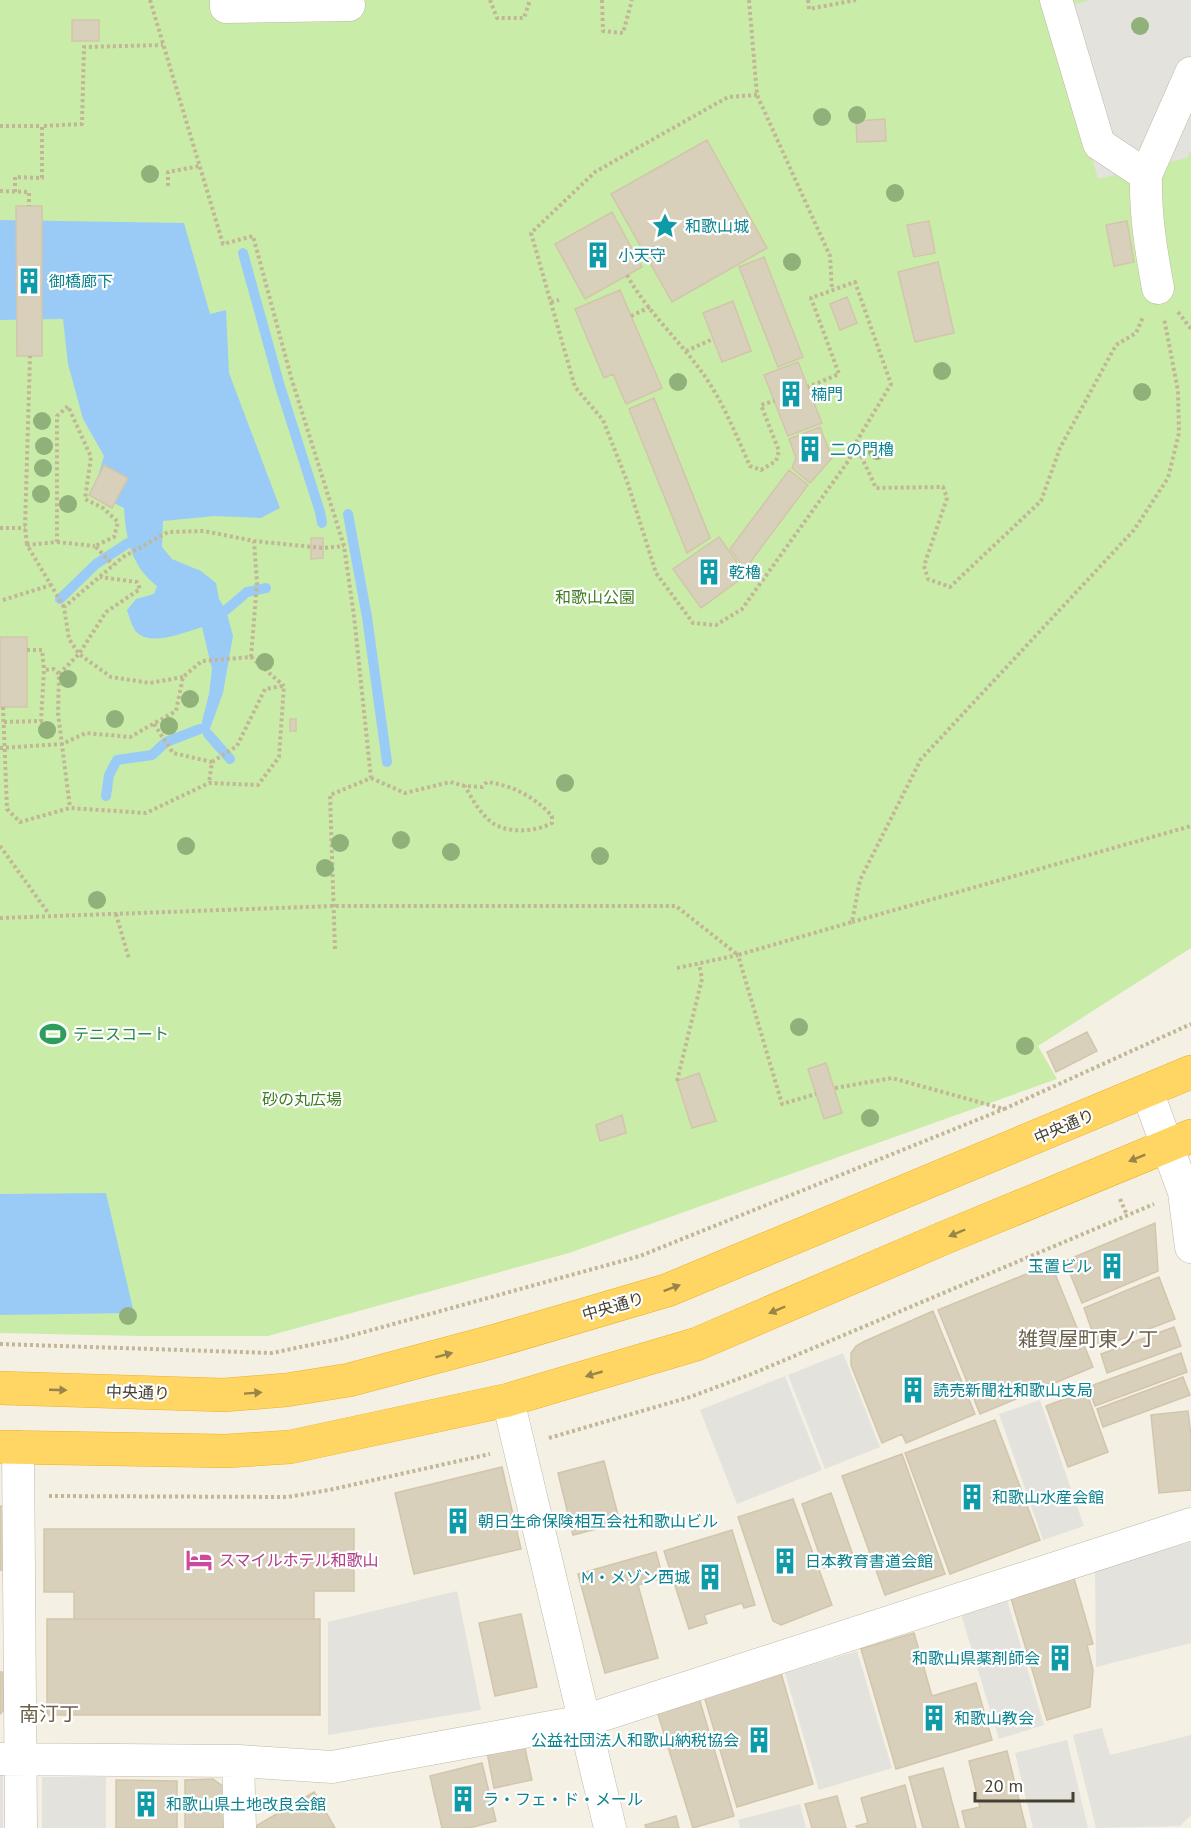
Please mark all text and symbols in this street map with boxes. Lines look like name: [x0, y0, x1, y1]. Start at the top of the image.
place icon: 和歌山城: [650, 211, 680, 241]
place label: 和歌山城: [685, 216, 749, 236]
building icon: 小天守: [583, 240, 613, 270]
place label: 小天守: [618, 245, 666, 265]
building icon: 御橋廊下: [14, 266, 44, 296]
place label: 御橋廊下: [49, 271, 113, 291]
building icon: 楠門: [776, 379, 806, 409]
place label: 楠門: [811, 384, 843, 404]
building icon: 二の門櫓: [795, 434, 825, 464]
place label: 二の門櫓: [830, 439, 894, 459]
building icon: 乾櫓: [694, 557, 724, 587]
place label: 乾櫓: [729, 562, 761, 582]
park label: 和歌山公園: [555, 587, 635, 607]
sports icon: テニスコート: [38, 1019, 68, 1049]
place label: テニスコート: [73, 1024, 169, 1044]
park label: 砂の丸広場: [262, 1089, 342, 1109]
street label: 中央通り: [1031, 1104, 1097, 1148]
one-way arrow: [1128, 1154, 1146, 1163]
one-way arrow: [947, 1228, 965, 1238]
building icon: 玉置ビル: [1097, 1251, 1127, 1281]
place label: 玉置ビル: [1028, 1256, 1092, 1276]
one-way arrow: [663, 1283, 681, 1293]
street label: 中央通り: [579, 1288, 647, 1324]
one-way arrow: [769, 1305, 786, 1314]
district label: 雑賀屋町東ノ丁: [1018, 1326, 1158, 1352]
one-way arrow: [435, 1349, 453, 1359]
one-way arrow: [585, 1370, 603, 1379]
building icon: 読売新聞社和歌山支局: [898, 1375, 928, 1405]
place label: 読売新聞社和歌山支局: [933, 1380, 1093, 1400]
street label: 中央通り: [106, 1381, 170, 1403]
one-way arrow: [49, 1385, 68, 1394]
one-way arrow: [244, 1388, 263, 1397]
building icon: 和歌山水産会館: [957, 1482, 987, 1512]
place label: 和歌山水産会館: [992, 1487, 1104, 1507]
building icon: 朝日生命保険相互会社和歌山ビル: [443, 1506, 473, 1536]
place label: 朝日生命保険相互会社和歌山ビル: [478, 1511, 718, 1531]
hotel icon: スマイルホテル和歌山: [184, 1545, 214, 1575]
building icon: 日本教育書道会館: [770, 1546, 800, 1576]
place label: スマイルホテル和歌山: [219, 1550, 379, 1570]
place label: 日本教育書道会館: [805, 1551, 933, 1571]
building icon: M・メゾン西城: [695, 1562, 725, 1592]
place label: M・メゾン西城: [581, 1567, 690, 1587]
building icon: 和歌山県薬剤師会: [1045, 1643, 1075, 1673]
place label: 和歌山県薬剤師会: [912, 1648, 1040, 1668]
district label: 南汀丁: [19, 1701, 79, 1727]
building icon: 和歌山教会: [919, 1703, 949, 1733]
place label: 和歌山教会: [954, 1708, 1034, 1728]
building icon: 公益社団法人和歌山納税協会: [744, 1725, 774, 1755]
place label: 公益社団法人和歌山納税協会: [531, 1730, 739, 1750]
scale bar: [975, 1765, 1072, 1803]
text: 20 m: [984, 1774, 1023, 1797]
building icon: ラ・フェ・ド・メール: [448, 1784, 478, 1814]
building icon: 和歌山県土地改良会館: [131, 1789, 161, 1819]
place label: ラ・フェ・ド・メール: [483, 1789, 643, 1809]
place label: 和歌山県土地改良会館: [166, 1794, 326, 1814]

